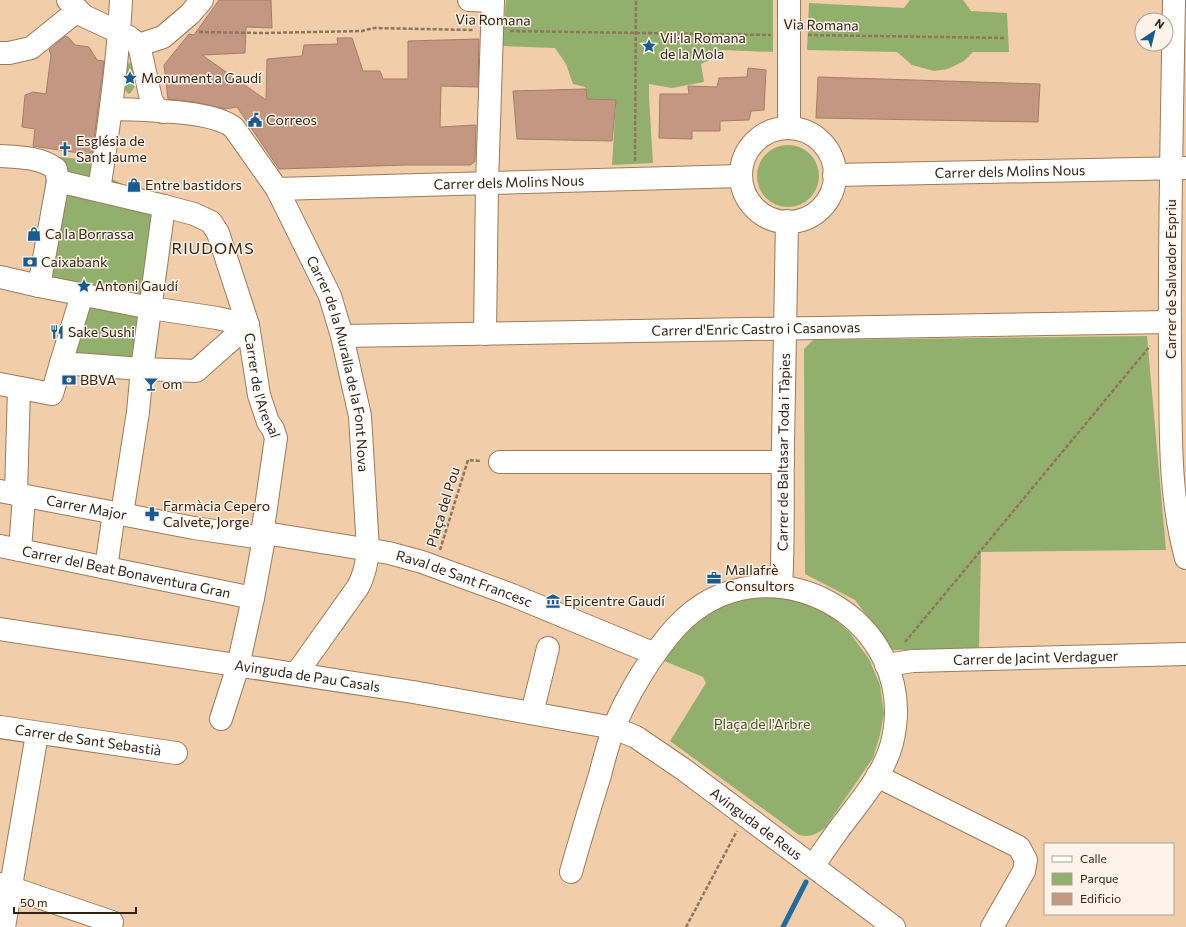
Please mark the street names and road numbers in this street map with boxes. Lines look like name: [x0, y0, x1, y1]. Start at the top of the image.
street label: Via Romana: [455, 10, 531, 29]
street label: Via Romana: [783, 15, 859, 34]
street label: Carrer dels Molins Nous: [934, 161, 1086, 181]
street label: Carrer dels Molins Nous: [433, 171, 585, 193]
street label: Carrer de Salvador Espriu: [1162, 199, 1179, 359]
street label: Carrer de la Muralla de la Font Nova: [303, 253, 372, 473]
street label: Carrer d'Enric Castro i Casanovas: [651, 318, 861, 339]
street label: Carrer de l'Arenal: [241, 332, 284, 440]
street label: Carrer de Baltasar Toda i Tàpies: [773, 353, 793, 551]
street label: Plaça del Pou: [422, 465, 463, 549]
street label: Carrer Major: [45, 491, 129, 523]
street label: Carrer del Beat Bonaventura Gran: [21, 542, 232, 601]
street label: Raval de Sant Francesc: [394, 546, 535, 610]
street label: Carrer de Jacint Verdaguer: [953, 647, 1119, 668]
street label: Avinguda de Pau Casals: [234, 656, 381, 695]
street label: Carrer de Sant Sebastià: [14, 720, 163, 759]
street label: Avinguda de Reus: [707, 784, 806, 863]

